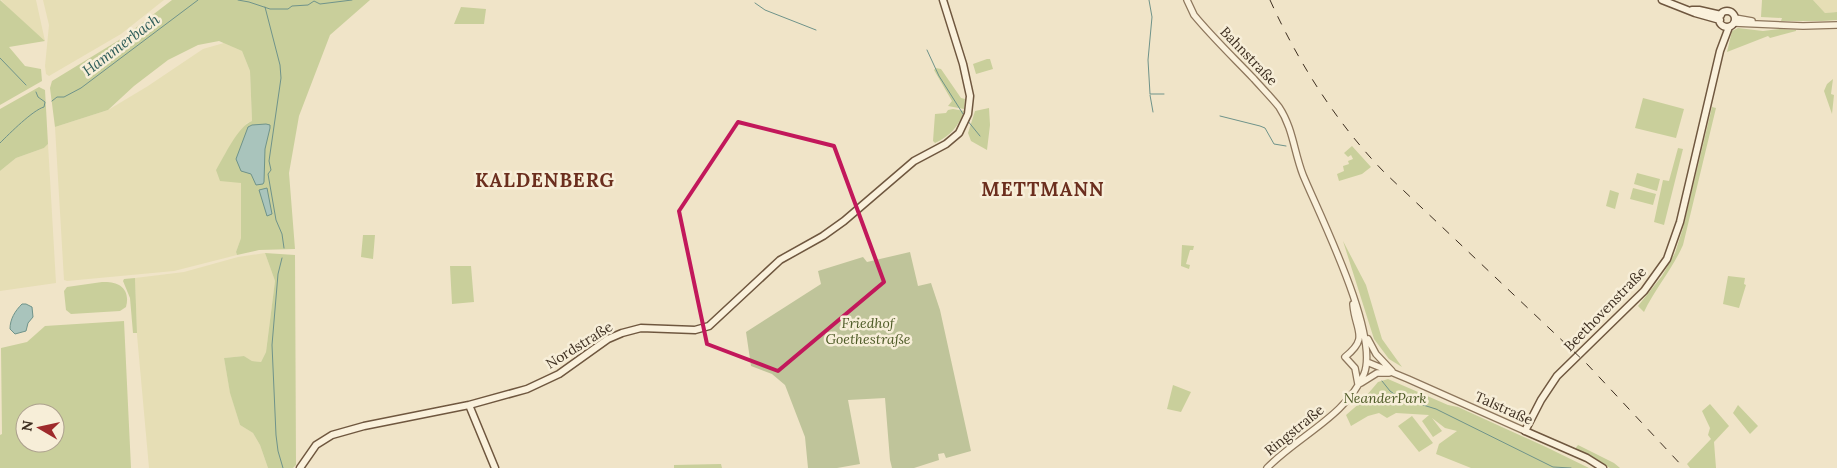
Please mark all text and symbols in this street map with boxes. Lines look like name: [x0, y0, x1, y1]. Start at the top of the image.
water label: Hammerbach: [79, 9, 163, 80]
street label: Bahnstraße: [1216, 23, 1282, 90]
district label: KALDENBERG: [475, 168, 615, 192]
district label: METTMANN: [981, 177, 1105, 201]
street label: Beethovenstraße: [1560, 263, 1650, 355]
park label: Friedhof Goethestraße: [826, 314, 911, 348]
street label: Nordstraße: [542, 317, 616, 373]
street label: Talstraße: [1472, 387, 1536, 429]
park label: NeanderPark: [1343, 389, 1427, 407]
street label: Ringstraße: [1261, 400, 1328, 459]
north arrow: [15, 403, 65, 453]
text: N: [17, 419, 37, 433]

